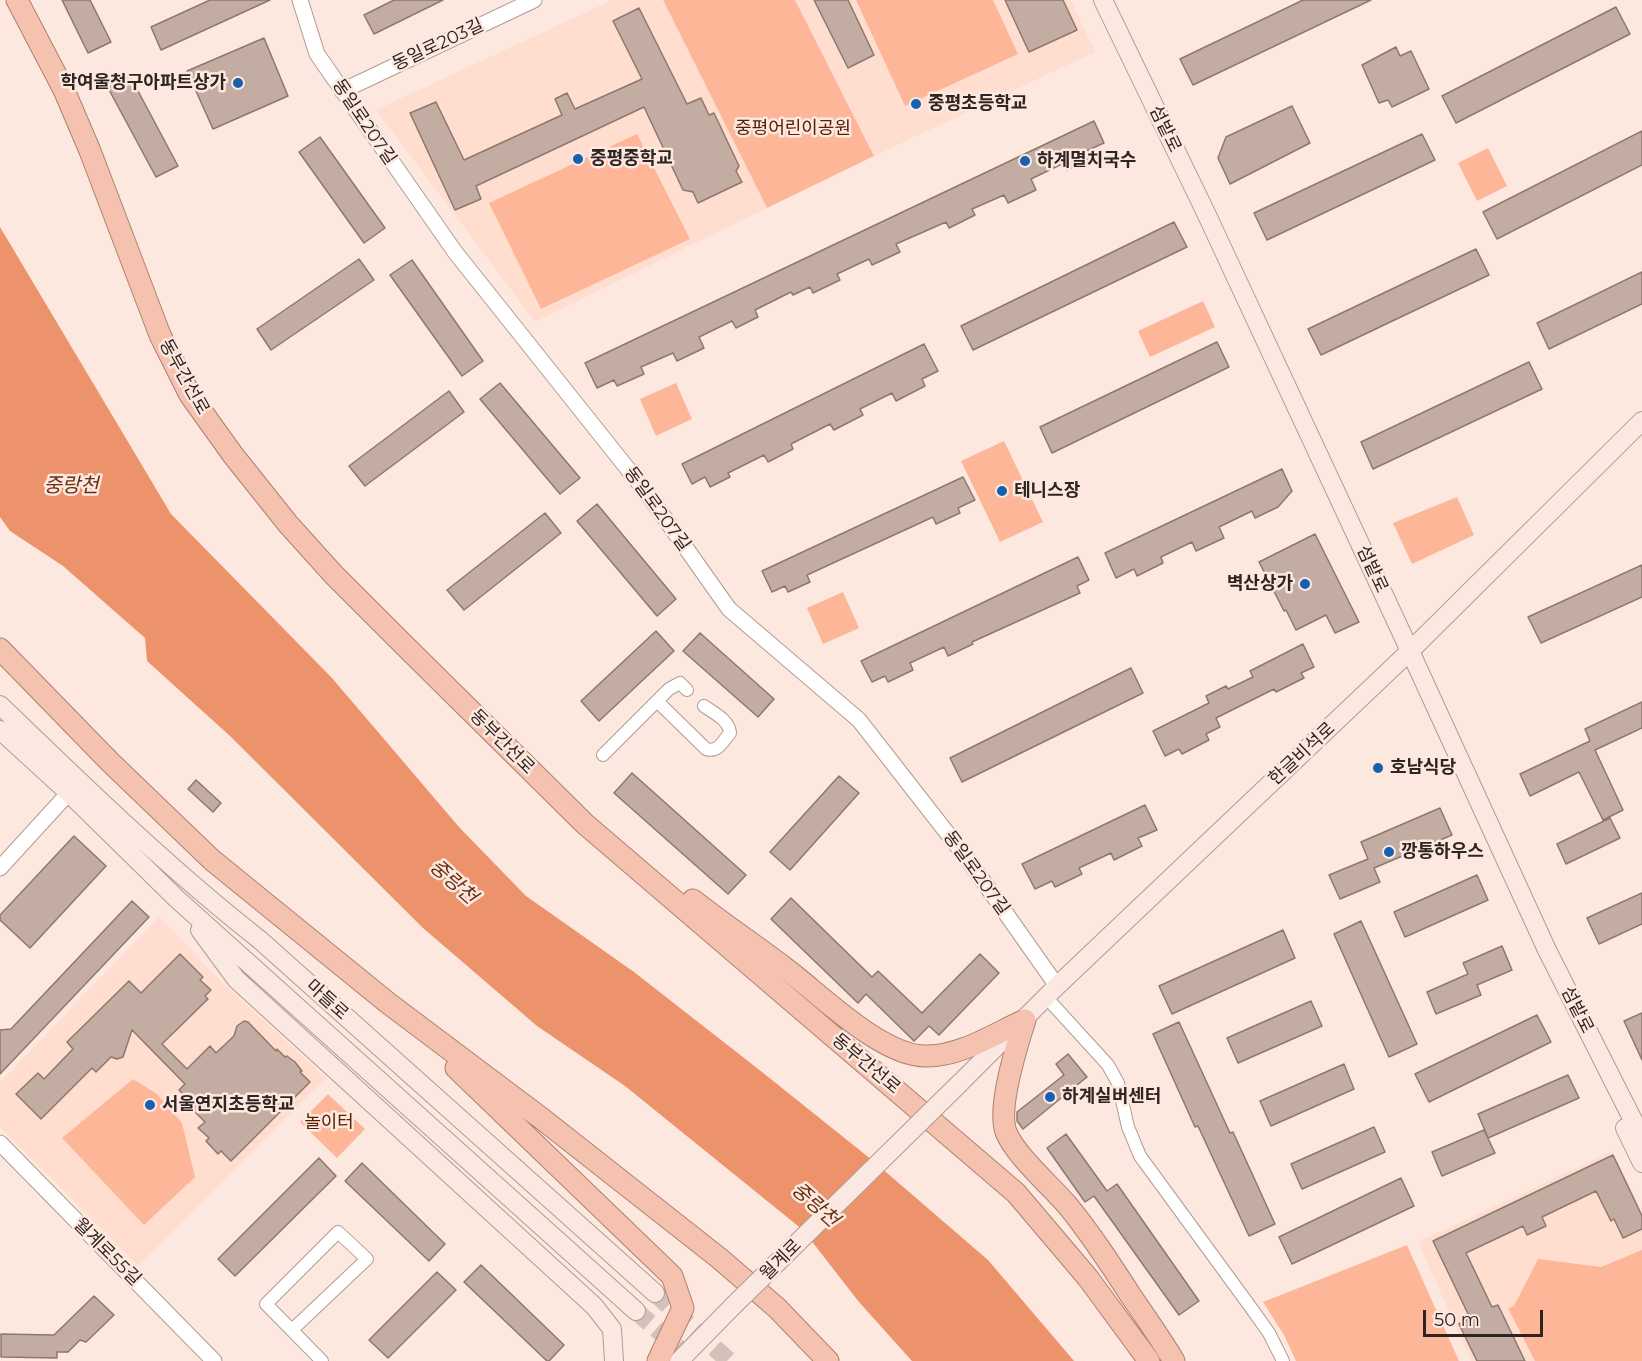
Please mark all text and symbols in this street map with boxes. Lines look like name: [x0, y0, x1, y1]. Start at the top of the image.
street label: 동일로203길: [389, 14, 487, 76]
place label: 학여울청구아파트상가: [60, 72, 226, 94]
street label: 동일로207길: [327, 75, 401, 169]
marker: 학여울청구아파트상가: [231, 76, 245, 90]
place label: 중평초등학교: [928, 93, 1027, 115]
marker: 중평초등학교: [909, 97, 923, 111]
street label: 섬밭로: [1144, 102, 1186, 156]
park label: 중평어린이공원: [735, 118, 851, 140]
place label: 중평중학교: [590, 148, 673, 170]
place label: 하계멸치국수: [1037, 150, 1136, 172]
marker: 중평중학교: [571, 152, 585, 166]
marker: 하계멸치국수: [1018, 154, 1032, 168]
street label: 동부간선로: [154, 336, 214, 418]
street label: 동일로207길: [619, 463, 695, 555]
water label: 중랑천: [43, 474, 99, 498]
place label: 테니스장: [1014, 480, 1080, 502]
marker: 테니스장: [995, 484, 1009, 498]
street label: 섬밭로: [1352, 542, 1392, 596]
place label: 벽산상가: [1227, 573, 1293, 595]
marker: 벽산상가: [1298, 577, 1312, 591]
street label: 동부간선로: [465, 705, 539, 779]
street label: 한글비석로: [1264, 718, 1340, 790]
place label: 호남식당: [1390, 757, 1456, 779]
marker: 호남식당: [1371, 761, 1385, 775]
street label: 동일로207길: [938, 827, 1014, 919]
place label: 깡통하우스: [1401, 841, 1484, 863]
marker: 깡통하우스: [1382, 845, 1396, 859]
water label: 중랑천: [424, 855, 482, 909]
street label: 마들로: [301, 975, 353, 1025]
street label: 섬밭로: [1556, 983, 1598, 1037]
street label: 동부간선로: [827, 1029, 905, 1099]
place label: 하계실버센터: [1062, 1086, 1161, 1108]
marker: 하계실버센터: [1043, 1090, 1057, 1104]
place label: 서울연지초등학교: [162, 1094, 294, 1116]
marker: 서울연지초등학교: [143, 1098, 157, 1112]
park label: 놀이터: [304, 1112, 354, 1134]
water label: 중랑천: [786, 1178, 844, 1232]
street label: 월계로55길: [69, 1214, 145, 1290]
street label: 월계로: [756, 1235, 806, 1285]
scale bar: [1426, 1298, 1546, 1336]
text: 50 m: [1434, 1309, 1480, 1331]

